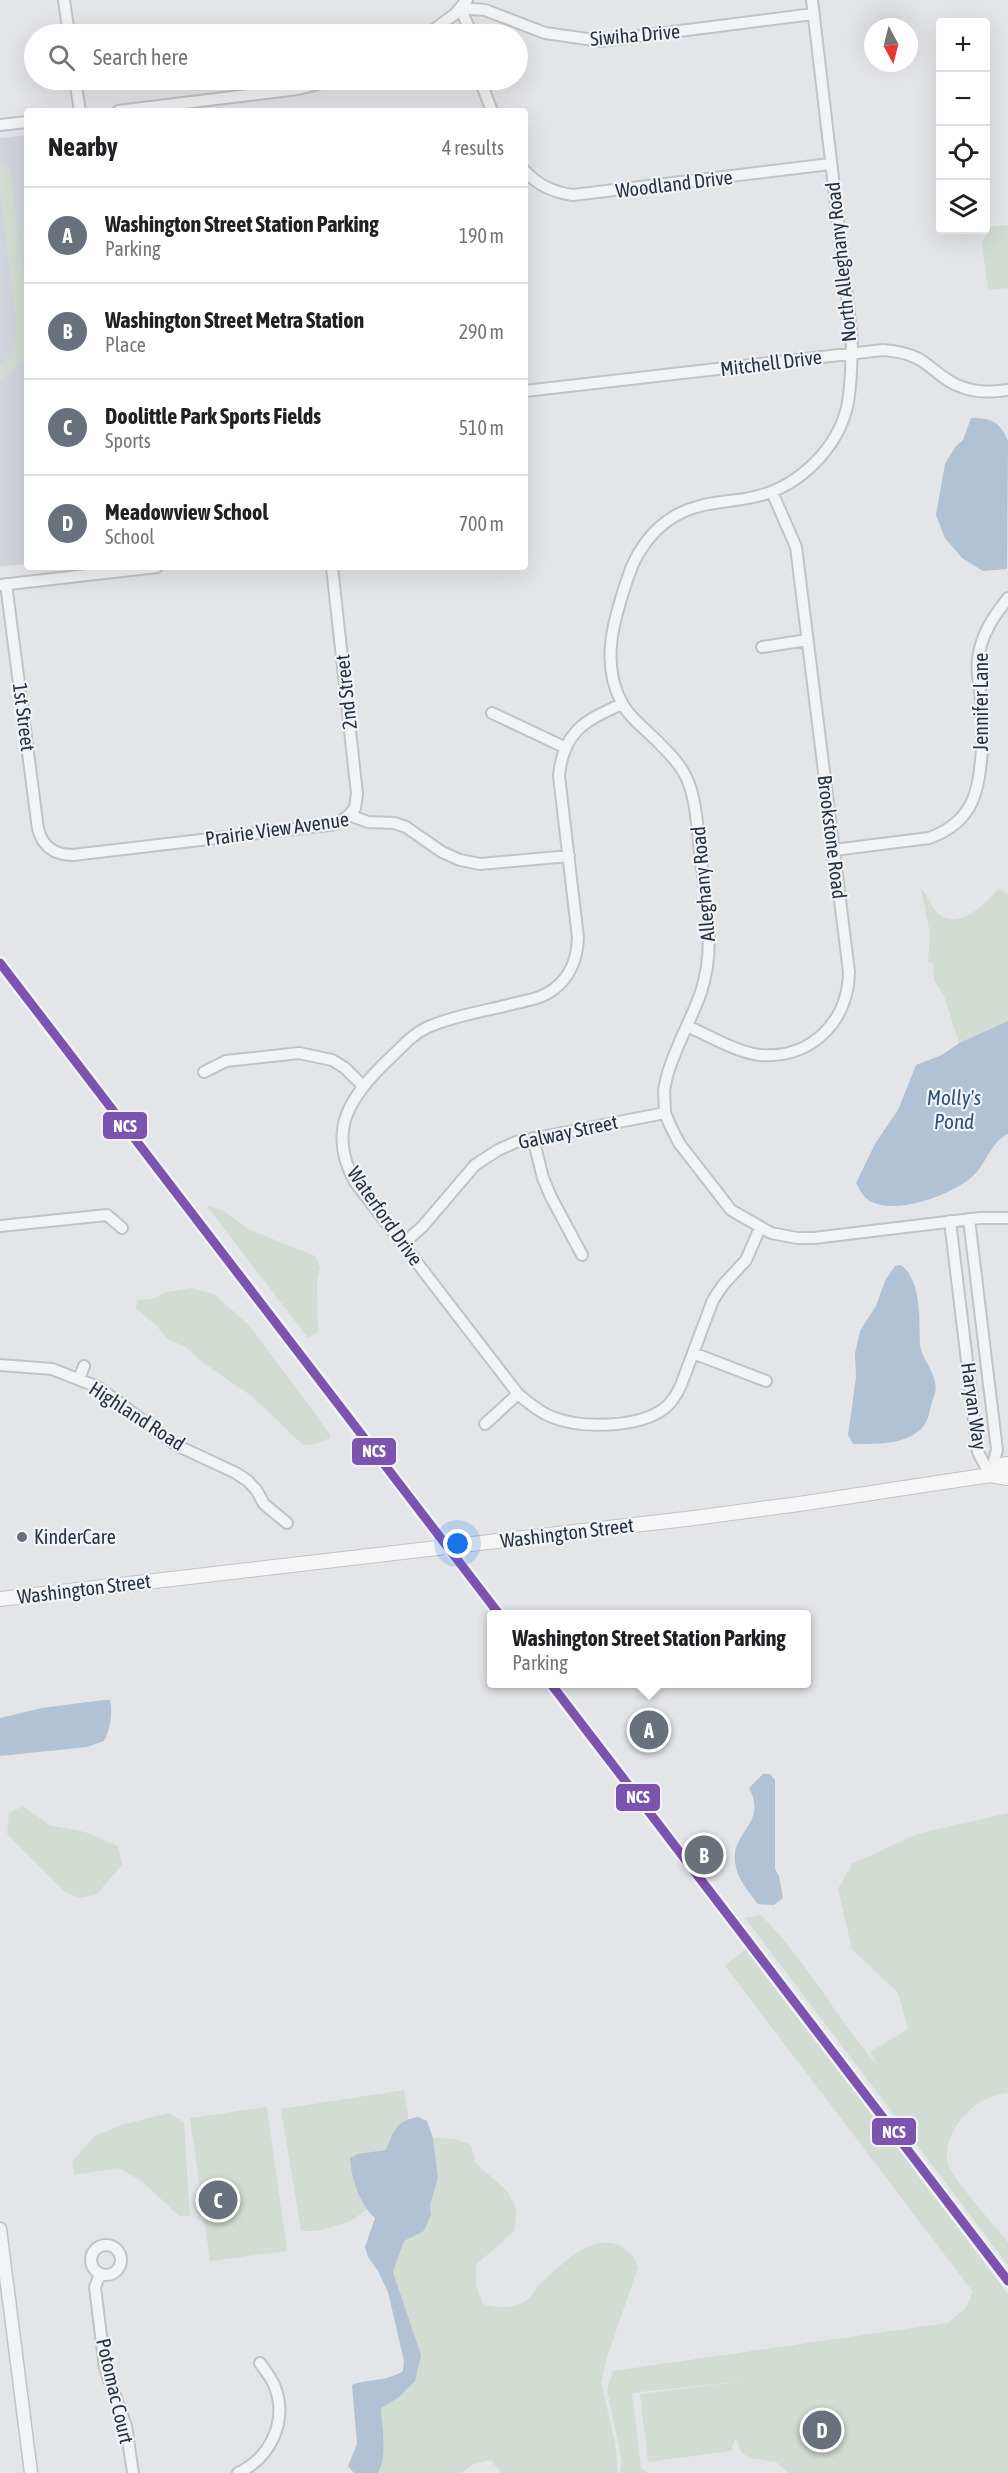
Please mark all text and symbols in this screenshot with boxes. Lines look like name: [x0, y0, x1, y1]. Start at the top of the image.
north arrow: [864, 18, 918, 72]
map controls: [936, 18, 990, 234]
button: +: [936, 18, 990, 72]
street label: Siwiha Drive: [589, 19, 681, 50]
search box: [24, 24, 528, 90]
icon: search: [45, 41, 78, 74]
text: Search here: [93, 44, 188, 70]
button: −: [936, 72, 990, 126]
button: locate: [936, 126, 990, 180]
text: Nearby: [48, 132, 118, 162]
text: 4 results: [442, 136, 504, 159]
street label: Woodland Drive: [614, 165, 734, 202]
button: layers: [936, 180, 990, 234]
street label: North Alleghany Road: [821, 181, 860, 343]
text: Washington Street Station Parking: [105, 211, 379, 237]
text: A: [63, 224, 72, 247]
text: 190 m: [459, 224, 504, 247]
text: Parking: [105, 237, 161, 260]
text: Washington Street Metra Station: [105, 307, 364, 333]
text: B: [63, 320, 72, 343]
text: 290 m: [459, 320, 504, 343]
text: Place: [105, 333, 146, 356]
street label: Mitchell Drive: [719, 345, 823, 380]
text: Doolittle Park Sports Fields: [105, 403, 321, 429]
text: C: [63, 416, 72, 439]
text: 510 m: [459, 416, 504, 439]
text: Sports: [105, 429, 151, 452]
text: Meadowview School: [105, 499, 268, 525]
text: D: [62, 512, 73, 535]
text: 700 m: [459, 512, 504, 535]
text: School: [105, 525, 155, 548]
street label: 2nd Street: [330, 653, 361, 731]
street label: Jennifer Lane: [969, 653, 992, 751]
street label: 1st Street: [9, 681, 40, 753]
street label: Brookstone Road: [813, 774, 852, 900]
street label: Prairie View Avenue: [204, 807, 350, 850]
street label: Alleghany Road: [686, 825, 719, 943]
water label: Molly's Pond: [927, 1085, 981, 1133]
street label: Galway Street: [516, 1110, 620, 1153]
line badge: NCS: [102, 1111, 148, 1140]
text: NCS: [113, 1117, 137, 1135]
street label: Waterford Drive: [343, 1162, 428, 1270]
street label: Haryan Way: [957, 1361, 992, 1451]
street label: Highland Road: [85, 1376, 189, 1455]
line badge: NCS: [351, 1437, 397, 1466]
text: NCS: [362, 1442, 386, 1460]
street label: Washington Street: [499, 1513, 635, 1552]
place label: KinderCare: [34, 1525, 116, 1548]
your location: [443, 1529, 472, 1558]
marker: KinderCare: [15, 1530, 29, 1544]
street label: Washington Street: [16, 1569, 152, 1608]
popup: [487, 1610, 811, 1688]
text: Washington Street Station Parking: [512, 1625, 786, 1651]
text: Parking: [512, 1651, 568, 1674]
pin: A: [630, 1708, 668, 1752]
line badge: NCS: [615, 1783, 661, 1812]
text: NCS: [626, 1788, 650, 1806]
pin: B: [684, 1832, 724, 1878]
line badge: NCS: [871, 2117, 917, 2146]
text: NCS: [882, 2123, 906, 2141]
pin: C: [198, 2178, 238, 2222]
street label: Potomac Court: [92, 2336, 139, 2446]
pin: D: [802, 2408, 842, 2452]

